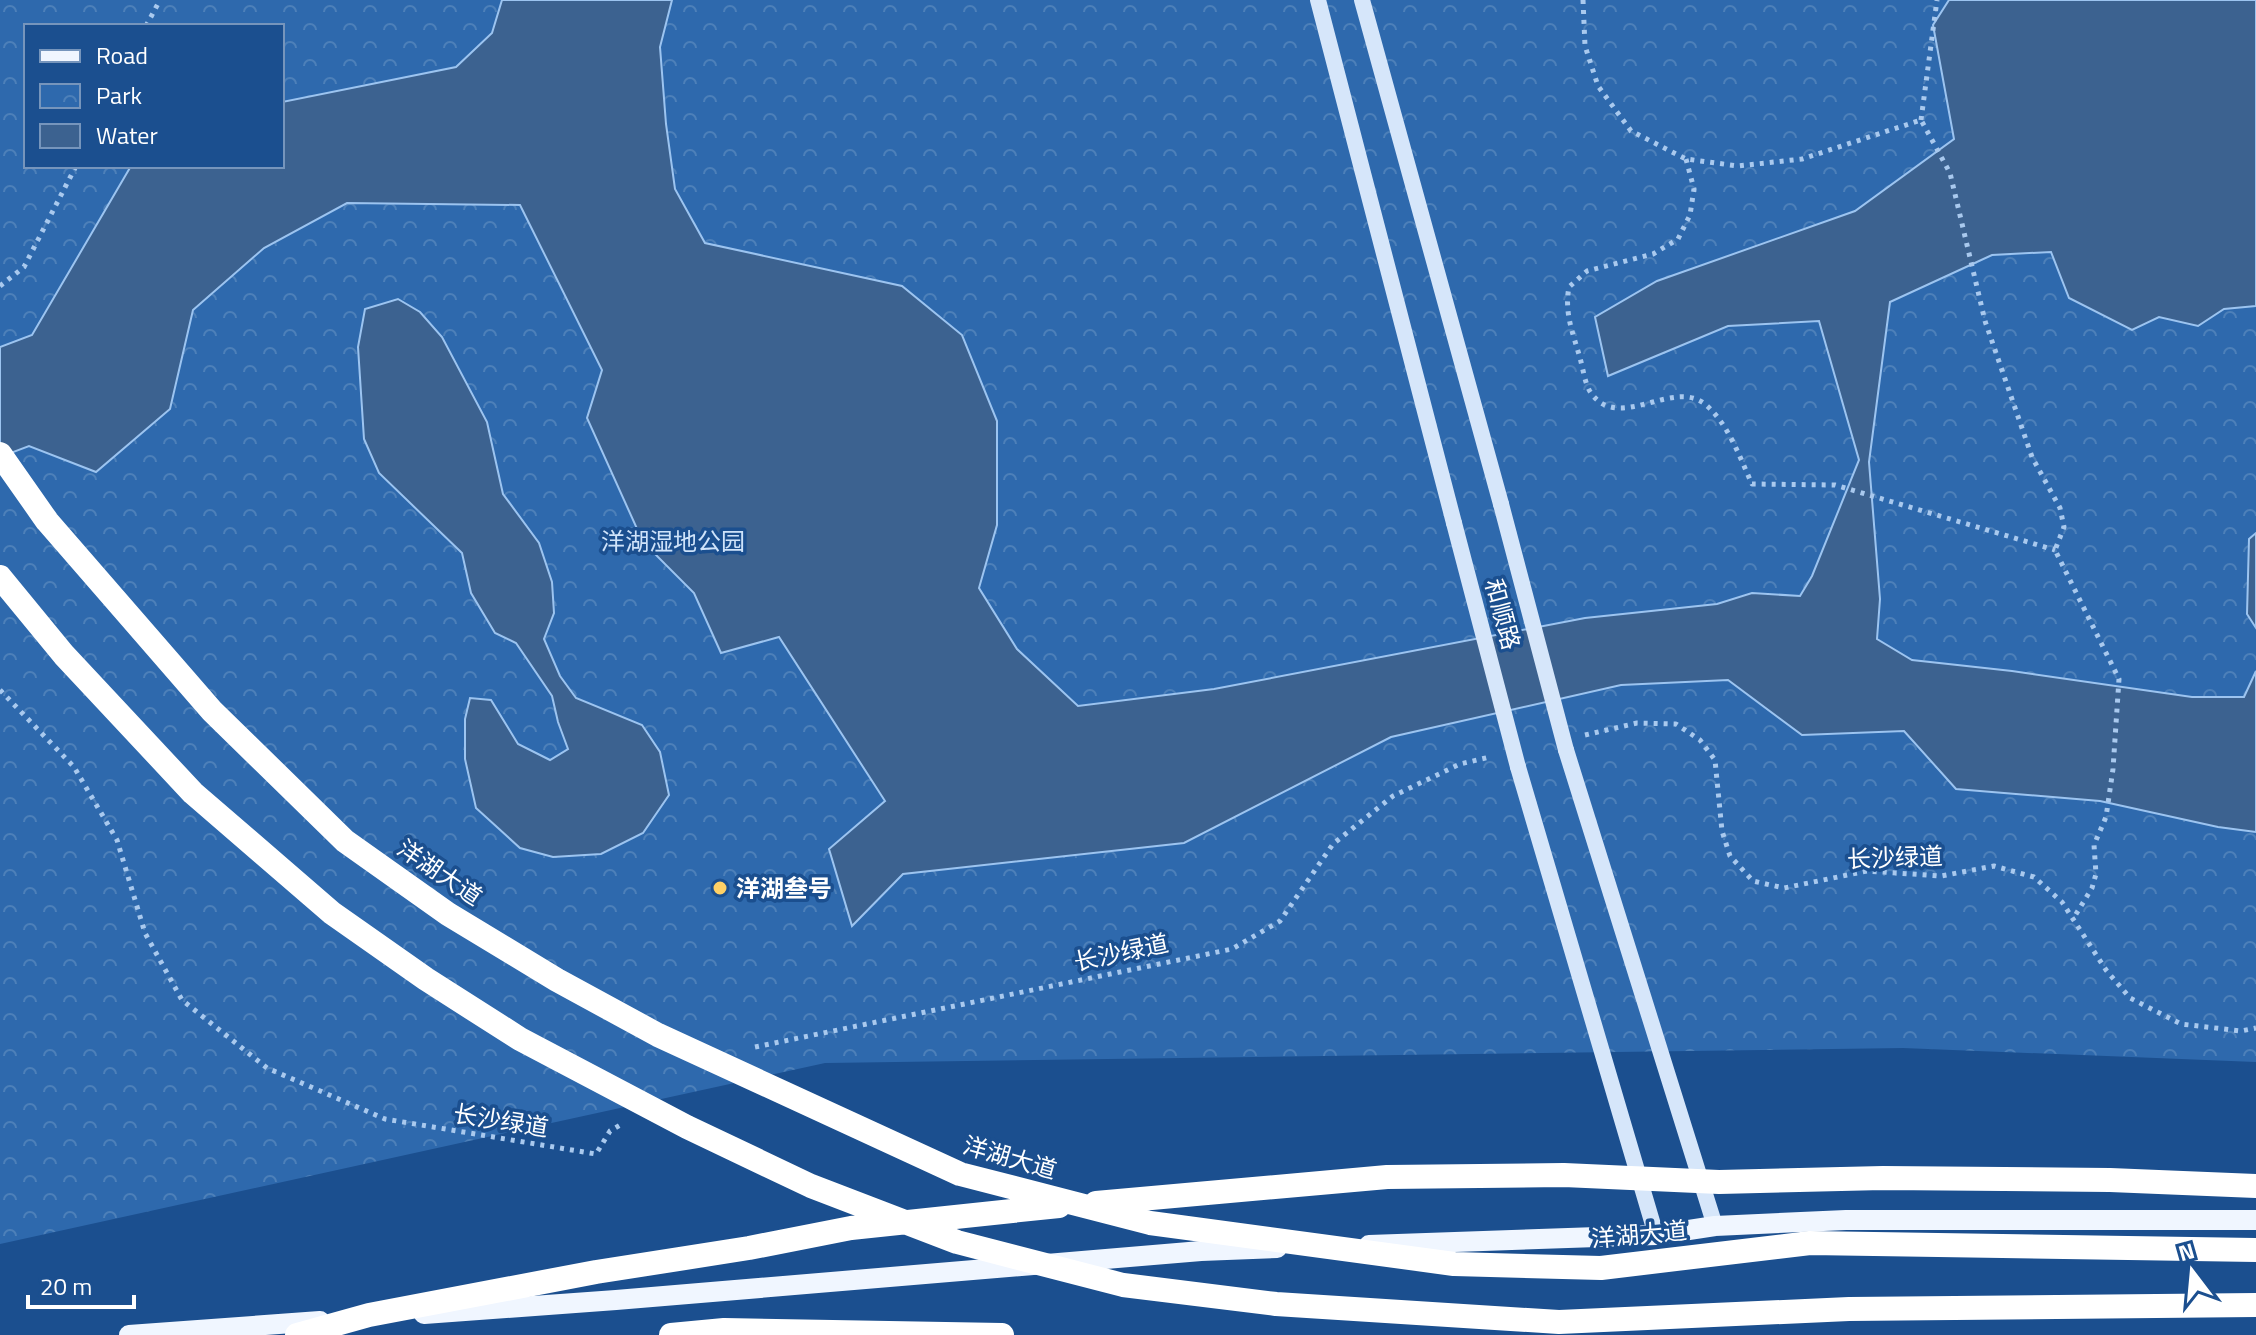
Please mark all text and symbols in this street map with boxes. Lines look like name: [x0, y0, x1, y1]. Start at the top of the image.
legend: [24, 24, 284, 168]
text: Road: [96, 37, 148, 73]
text: Park: [96, 77, 142, 113]
text: Water: [96, 117, 158, 153]
park label: 洋湖湿地公园: [601, 523, 745, 559]
street label: 和顺路: [1476, 575, 1530, 653]
street label: 洋湖大道: [390, 830, 490, 914]
street label: 长沙绿道: [1846, 837, 1944, 877]
place label: 洋湖叁号: [736, 870, 832, 906]
marker: 洋湖叁号: [711, 879, 729, 897]
street label: 长沙绿道: [1070, 924, 1172, 980]
street label: 长沙绿道: [451, 1095, 551, 1145]
street label: 洋湖大道: [959, 1126, 1061, 1188]
street label: 洋湖大道: [1590, 1212, 1688, 1256]
north arrow: [2152, 1231, 2232, 1311]
text: N: [2174, 1233, 2199, 1270]
scale bar: [28, 1259, 134, 1309]
text: 20 m: [40, 1268, 92, 1304]

